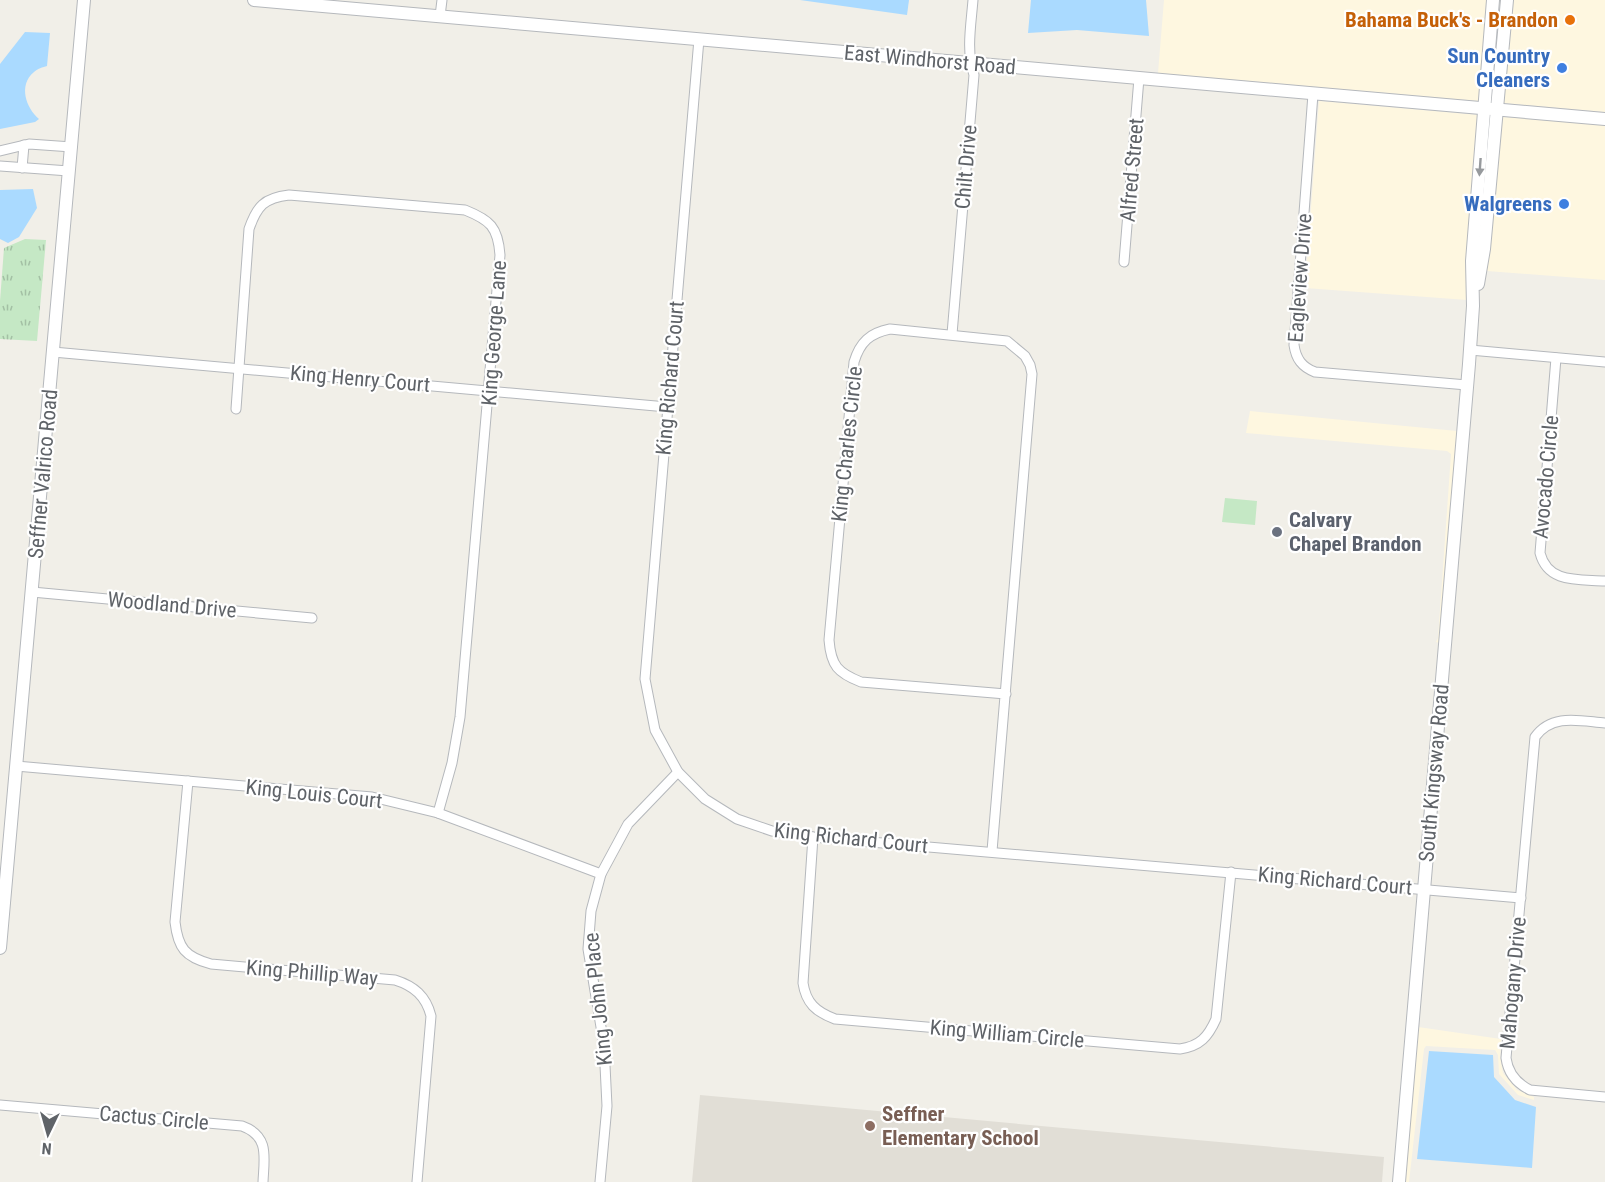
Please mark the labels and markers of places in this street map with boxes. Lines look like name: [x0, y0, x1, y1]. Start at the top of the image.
place label: Bahama Buck's - Brandon: [1345, 8, 1558, 32]
marker: Bahama Buck's - Brandon: [1563, 13, 1577, 27]
place label: Sun Country Cleaners: [1447, 44, 1551, 92]
marker: Sun Country Cleaners: [1555, 61, 1569, 75]
place label: Walgreens: [1464, 192, 1552, 216]
marker: Walgreens: [1557, 197, 1571, 211]
place label: Calvary Chapel Brandon: [1289, 508, 1422, 556]
marker: Calvary Chapel Brandon: [1270, 525, 1284, 539]
place label: Seffner Elementary School: [882, 1102, 1039, 1150]
marker: Seffner Elementary School: [863, 1119, 877, 1133]

